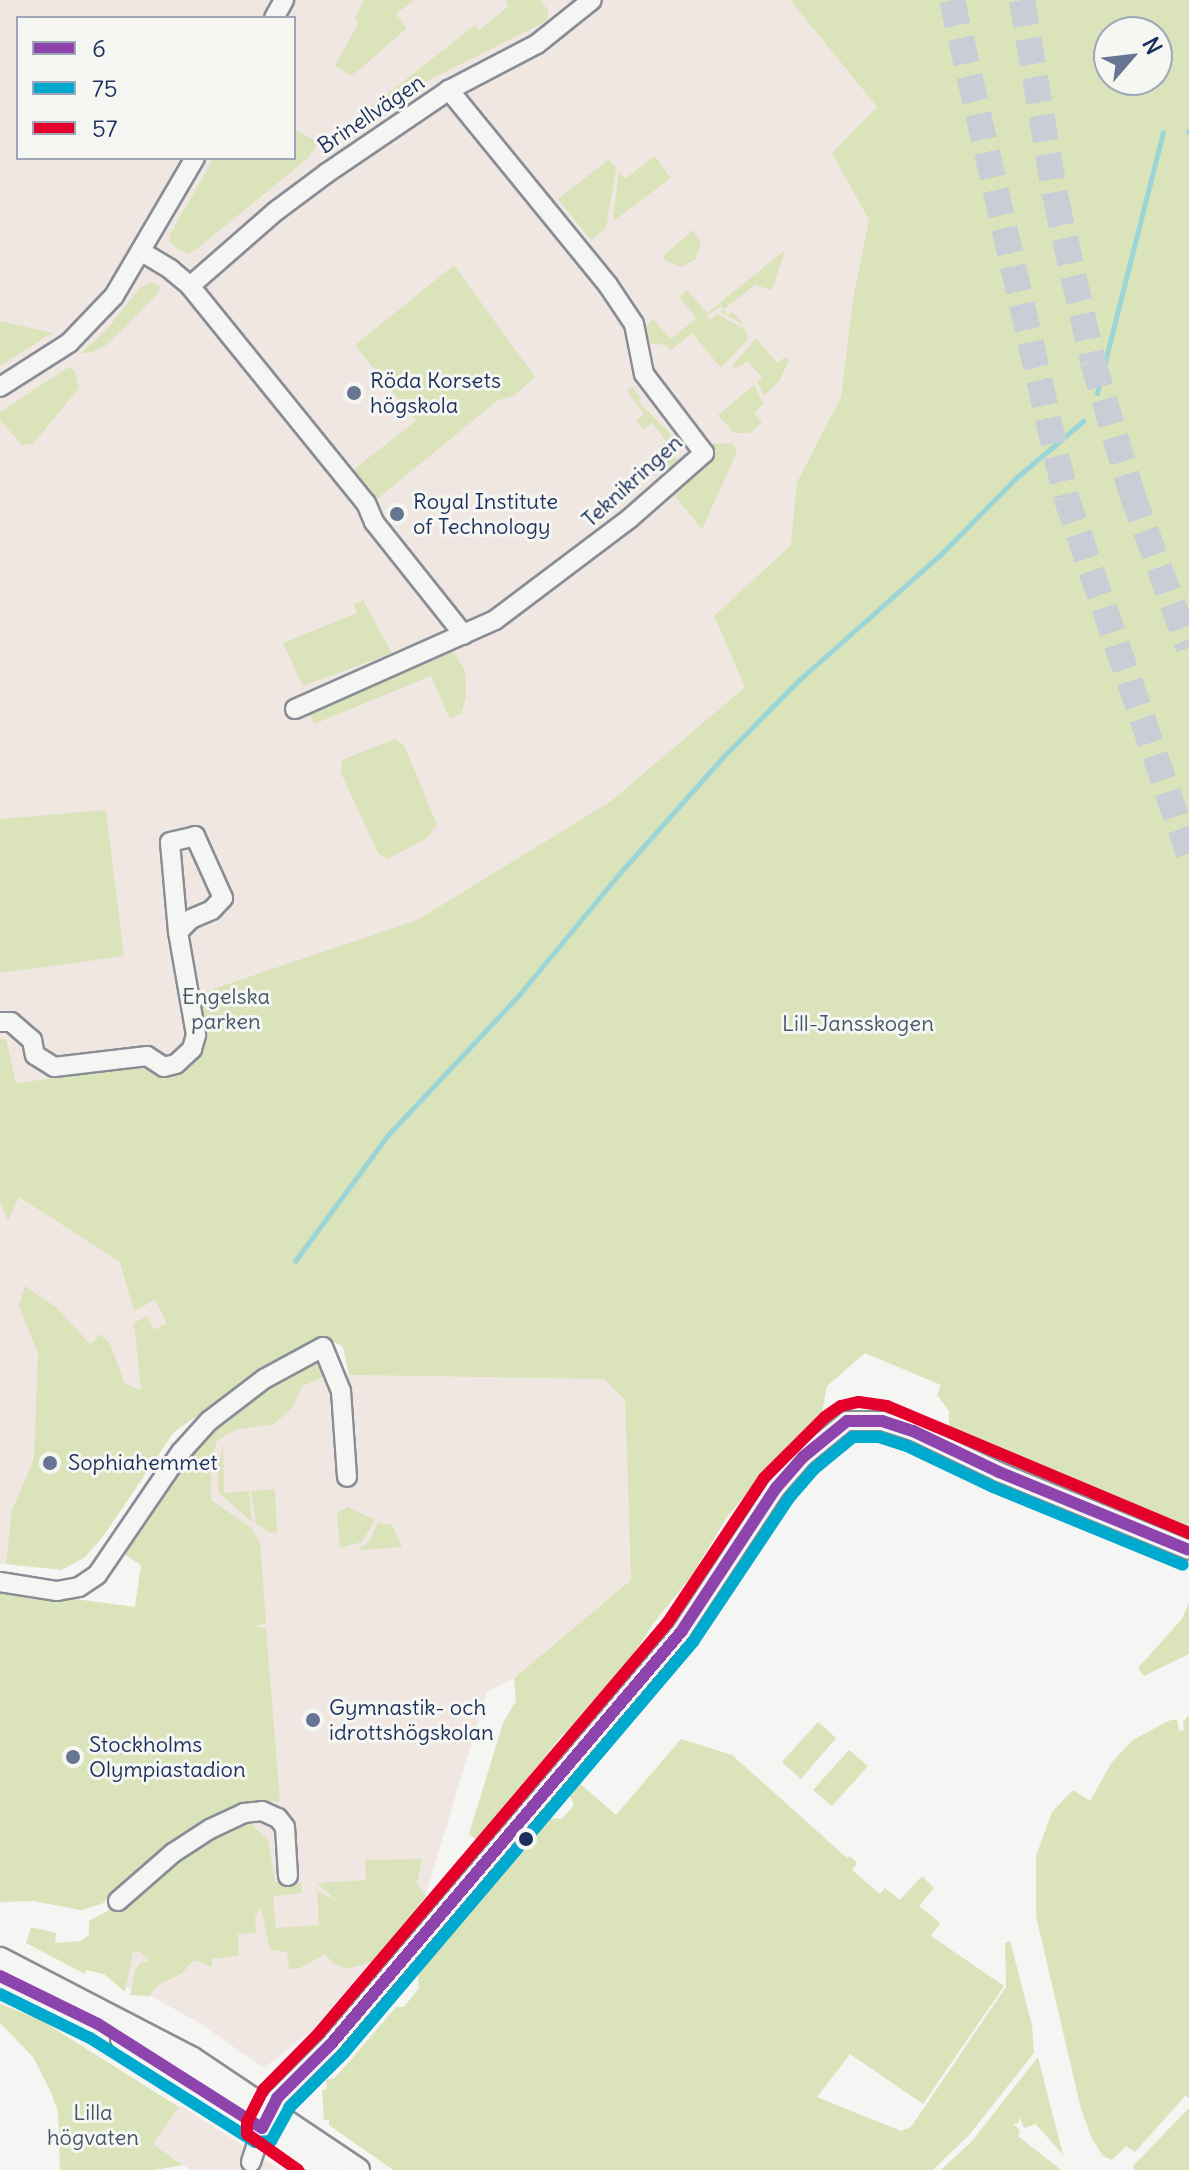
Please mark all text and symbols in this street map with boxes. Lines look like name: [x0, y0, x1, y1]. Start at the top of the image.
legend: [16, 16, 296, 160]
north arrow: [1093, 16, 1173, 96]
text: N: [1136, 32, 1168, 59]
text: 6: [92, 33, 106, 63]
street label: Brinellvägen: [313, 69, 429, 159]
text: 75: [92, 73, 118, 103]
text: 57: [92, 113, 118, 143]
place label: Röda Korsets högskola: [370, 367, 501, 418]
marker: Röda Korsets högskola: [345, 384, 363, 402]
street label: Teknikringen: [577, 429, 687, 533]
place label: Royal Institute of Technology: [413, 488, 558, 540]
marker: Royal Institute of Technology: [388, 505, 406, 523]
park label: Engelska parken: [182, 983, 270, 1034]
park label: Lill-Jansskogen: [782, 1011, 934, 1037]
place label: Sophiahemmet: [68, 1450, 218, 1476]
marker: Sophiahemmet: [39, 1452, 61, 1474]
place label: Gymnastik- och idrottshögskolan: [329, 1694, 494, 1746]
marker: Gymnastik- och idrottshögskolan: [304, 1711, 322, 1729]
place label: Stockholms Olympiastadion: [89, 1731, 246, 1782]
marker: Stockholms Olympiastadion: [64, 1748, 82, 1766]
unlabelled marker: [518, 1831, 534, 1847]
park label: Lilla högvaten: [47, 2099, 139, 2150]

